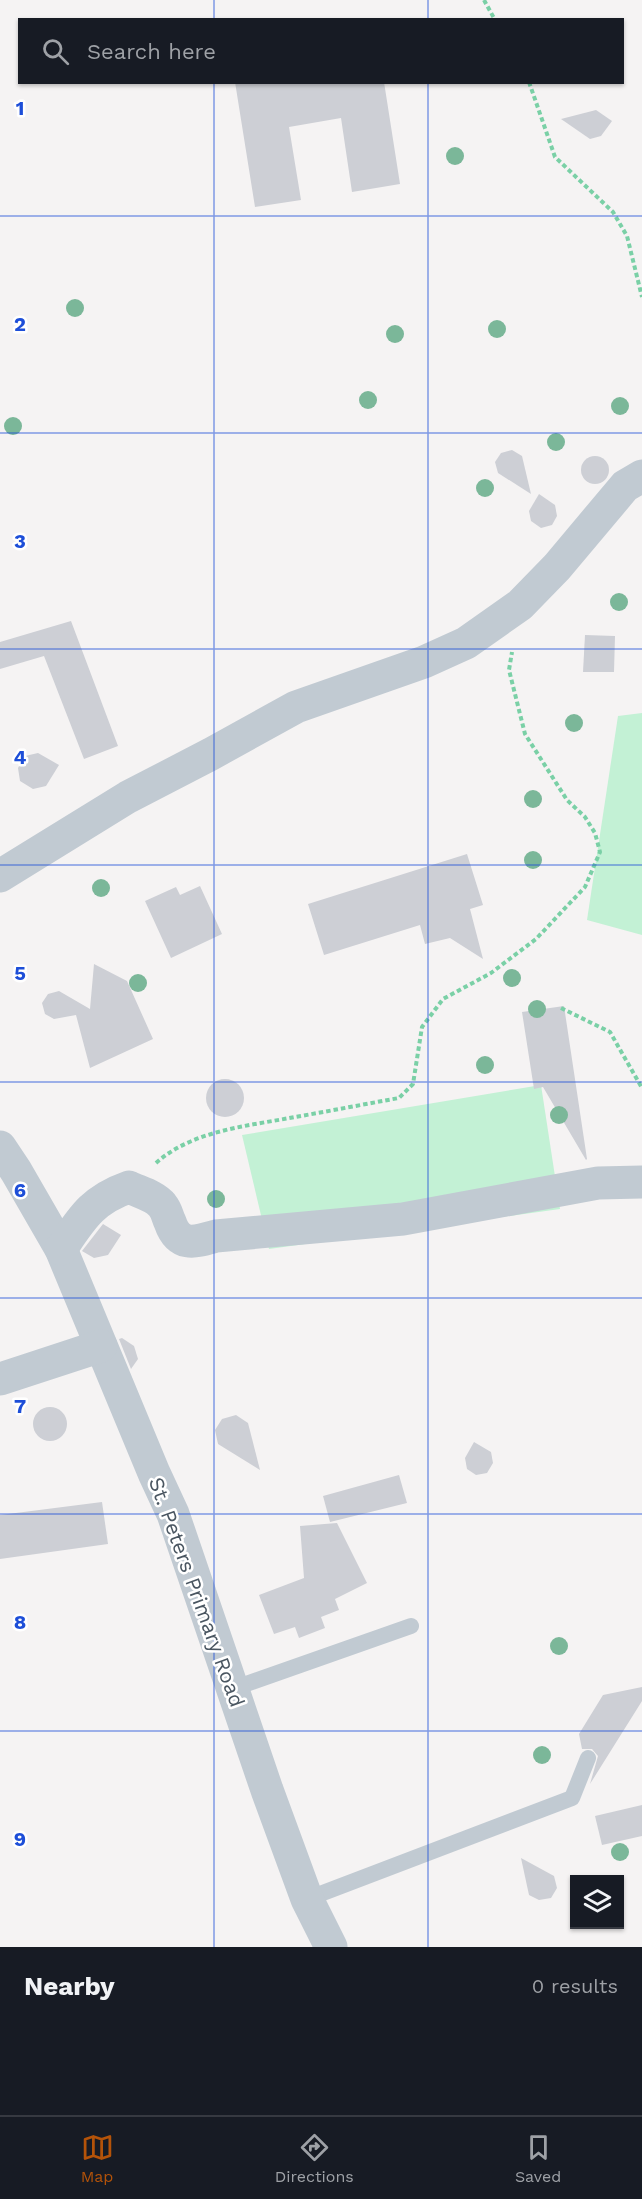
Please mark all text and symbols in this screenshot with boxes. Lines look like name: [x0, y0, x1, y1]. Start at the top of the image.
search box: [18, 18, 624, 84]
icon: search: [39, 35, 72, 68]
text: Search here: [87, 39, 216, 64]
text: 1: [16, 96, 24, 120]
text: 2: [14, 312, 26, 336]
text: 3: [14, 529, 26, 553]
text: 4: [14, 745, 27, 769]
text: 5: [14, 961, 26, 985]
text: 6: [14, 1178, 26, 1202]
text: 7: [14, 1394, 26, 1418]
street label: St. Peters Primary Road: [144, 1474, 250, 1710]
text: 8: [14, 1610, 26, 1634]
text: 9: [14, 1827, 26, 1851]
map controls: [570, 1875, 624, 1929]
button: layers: [570, 1875, 624, 1929]
text: Nearby: [24, 1971, 115, 2001]
text: 0 results: [532, 1974, 618, 1998]
tab: Map: [81, 2131, 114, 2186]
tab: Directions: [275, 2131, 354, 2186]
tab: Saved: [515, 2131, 561, 2186]

